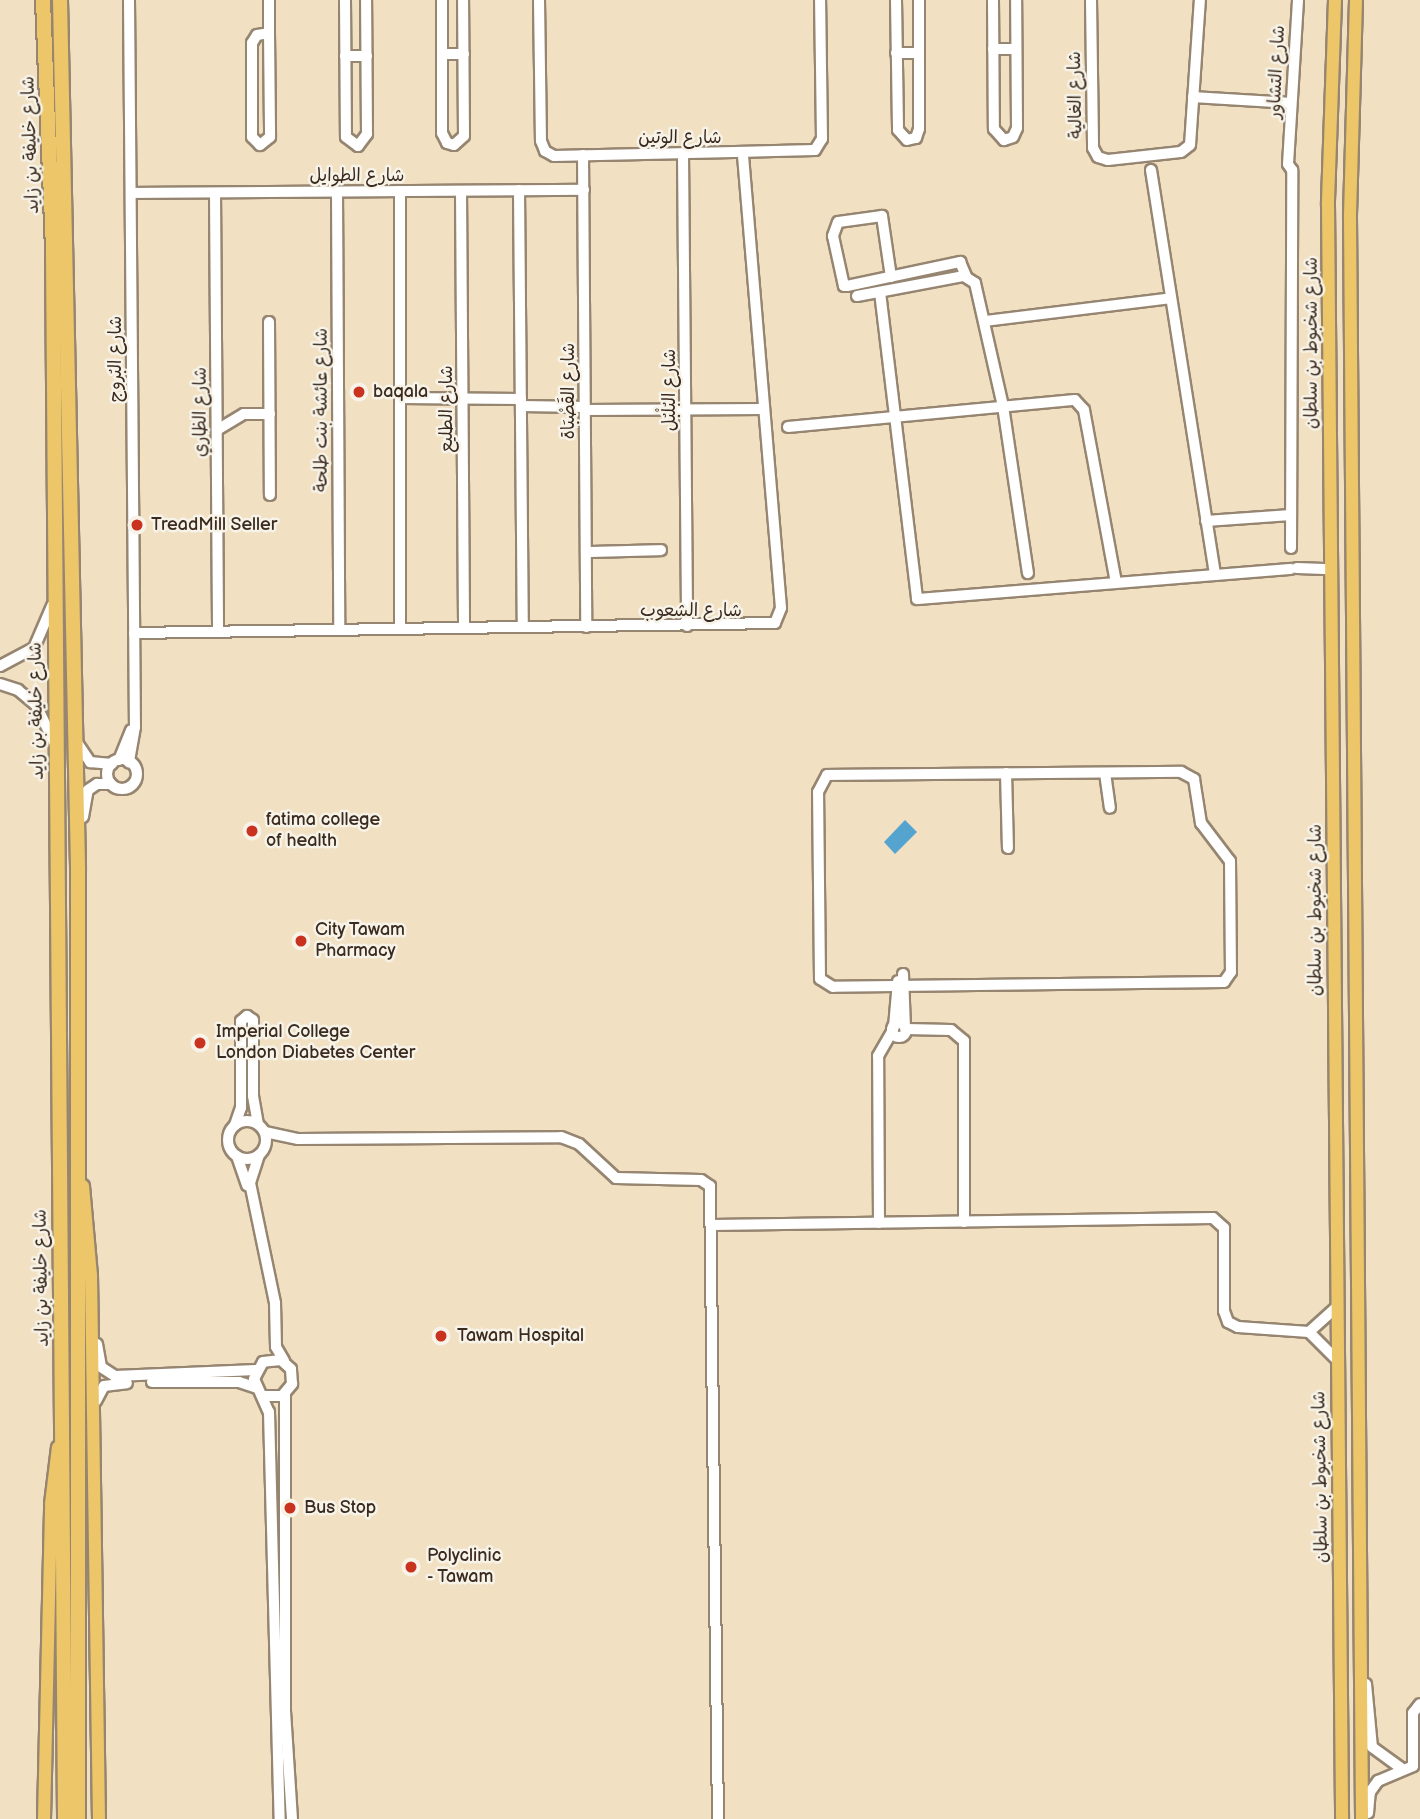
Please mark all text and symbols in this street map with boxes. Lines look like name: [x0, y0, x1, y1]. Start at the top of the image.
street label: شارع التشاور: [1264, 25, 1290, 119]
street label: شارع الغالية: [1064, 51, 1088, 139]
street label: شارع خليفة بن زايد: [18, 76, 44, 214]
street label: شارع الوتين: [638, 127, 722, 149]
street label: شارع الطوايل: [309, 165, 405, 187]
street label: شارع شخبوط بن سلطان: [1301, 257, 1323, 429]
street label: شارع البُروج: [105, 316, 127, 402]
street label: شارع عائشة بنت طلحة: [311, 328, 333, 492]
street label: شارع القَصْبَاة: [558, 343, 580, 439]
street label: شارع البُلْبُل: [659, 349, 681, 431]
street label: شارع الطليع: [436, 365, 458, 453]
street label: شارع الظاري: [190, 367, 212, 457]
place label: baqala: [373, 381, 428, 403]
marker: baqala: [351, 384, 367, 400]
place label: TreadMill Seller: [151, 514, 278, 536]
marker: TreadMill Seller: [129, 517, 145, 533]
street label: شارع الشعوب: [640, 600, 742, 622]
street label: شارع خليفة بن زايد: [25, 642, 49, 780]
place label: fatima college of health: [266, 810, 380, 852]
marker: fatima college of health: [244, 823, 260, 839]
street label: شارع شخبوط بن سلطان: [1305, 824, 1327, 996]
place label: City Tawam Pharmacy: [315, 920, 407, 962]
marker: City Tawam Pharmacy: [293, 933, 309, 949]
place label: Imperial College London Diabetes Center: [216, 1022, 415, 1064]
marker: Imperial College London Diabetes Center: [190, 1033, 210, 1053]
street label: شارع خليفة بن زايد: [30, 1209, 54, 1347]
place label: Tawam Hospital: [457, 1325, 584, 1347]
marker: Tawam Hospital: [431, 1326, 451, 1346]
street label: شارع شخبوط بن سلطان: [1309, 1391, 1333, 1563]
place label: Bus Stop: [304, 1497, 377, 1519]
marker: Bus Stop: [282, 1500, 298, 1516]
place label: Polyclinic - Tawam: [427, 1546, 501, 1588]
marker: Polyclinic - Tawam: [401, 1557, 421, 1577]

